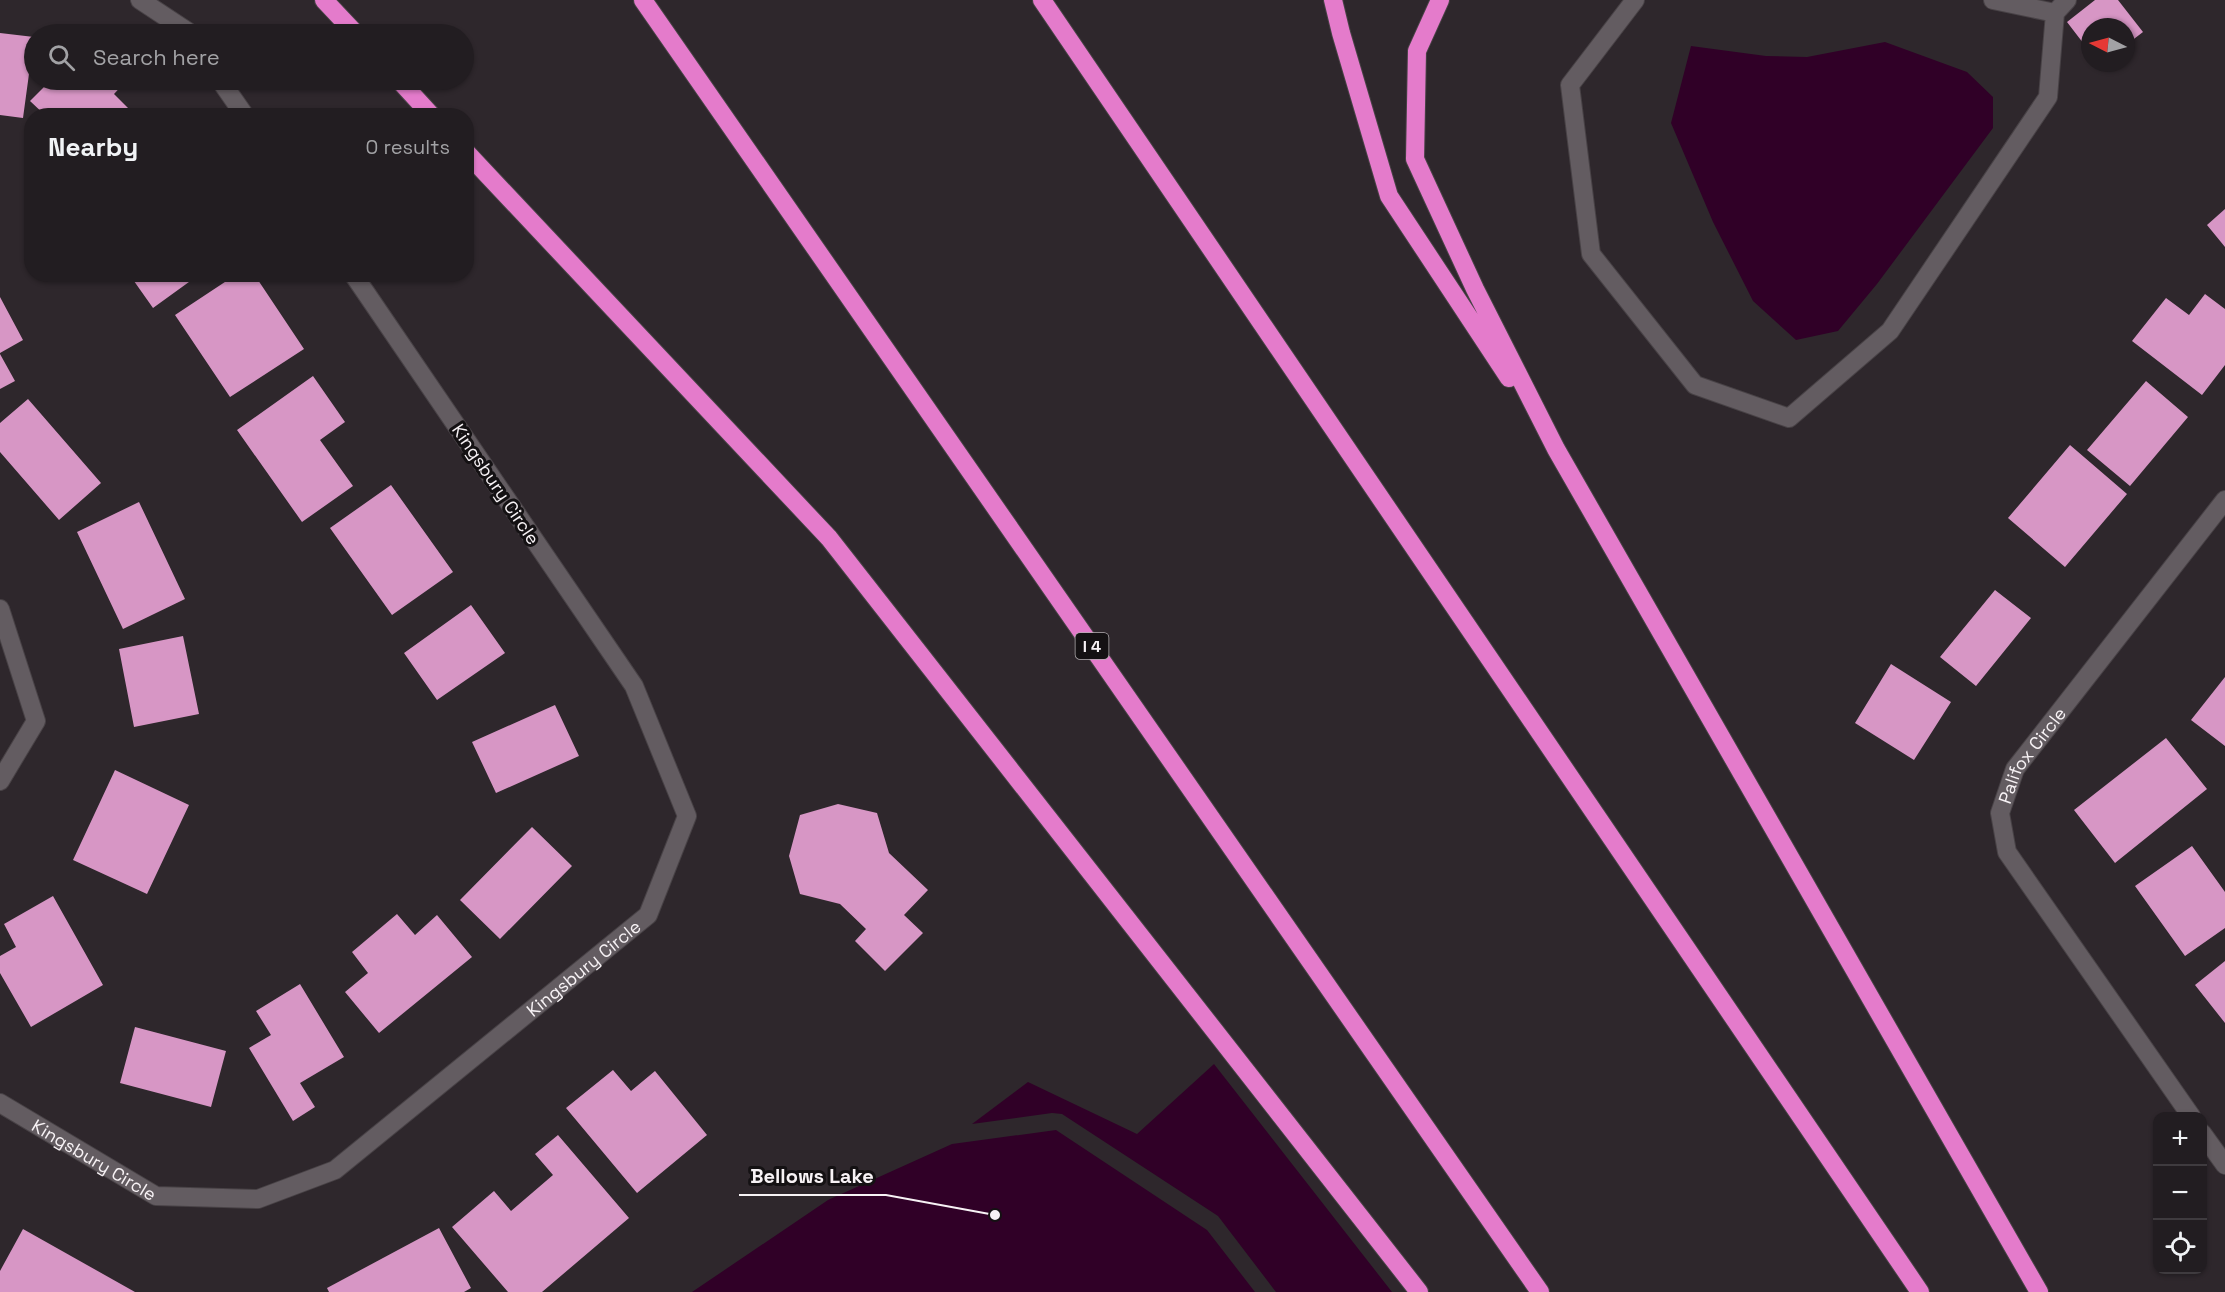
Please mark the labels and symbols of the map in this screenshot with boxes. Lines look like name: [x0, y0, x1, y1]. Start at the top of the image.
north arrow: [2081, 18, 2135, 72]
street label: Kingsbury Circle: [447, 419, 545, 549]
road number: I 4: [1076, 633, 1108, 659]
street label: Palifox Circle: [1993, 702, 2071, 806]
street label: Kingsbury Circle: [521, 914, 645, 1021]
street label: Kingsbury Circle: [28, 1113, 161, 1205]
callout: Bellows Lake: [739, 1157, 886, 1195]
text: Bellows Lake: [750, 1163, 874, 1189]

